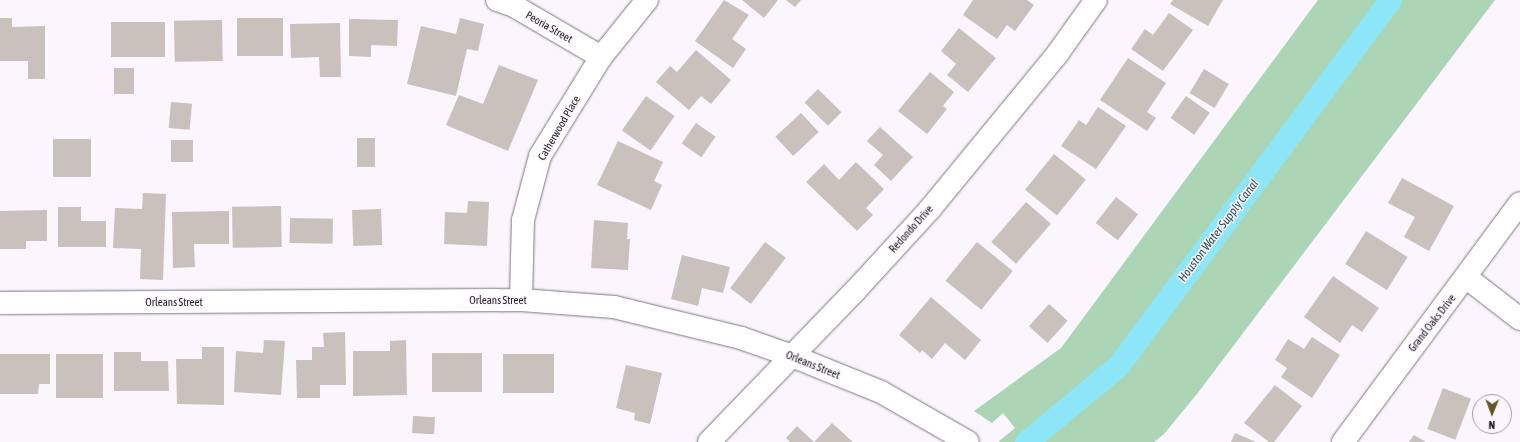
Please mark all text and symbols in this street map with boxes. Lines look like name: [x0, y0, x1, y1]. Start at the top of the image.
street label: Peoria Street: [523, 8, 575, 46]
street label: Catherwood Place: [535, 93, 583, 163]
water label: Houston Water Supply Canal: [1176, 177, 1262, 285]
street label: Redondo Drive: [886, 203, 936, 255]
street label: Grand Oaks Drive: [1406, 292, 1458, 354]
street label: Orleans Street: [469, 293, 527, 307]
street label: Orleans Street: [145, 295, 203, 309]
street label: Orleans Street: [784, 348, 842, 382]
north arrow: [1472, 394, 1512, 434]
text: N: [1488, 419, 1495, 431]

